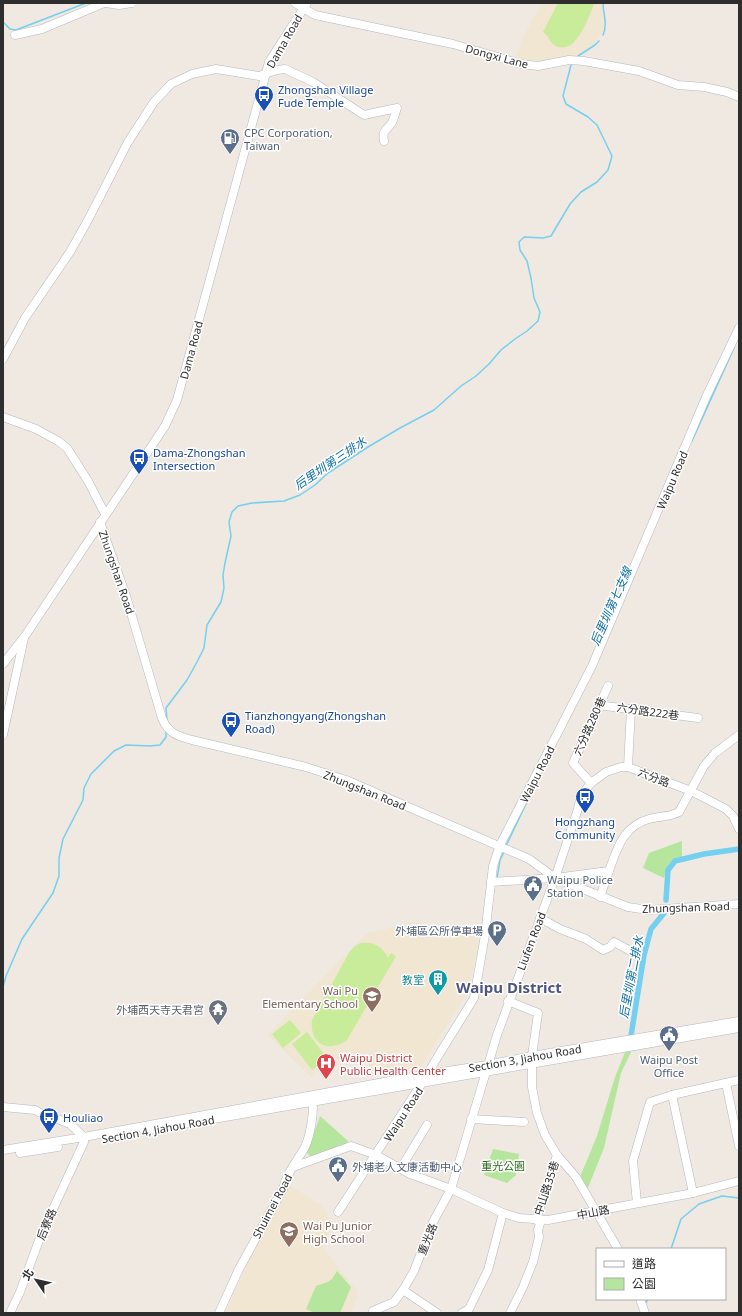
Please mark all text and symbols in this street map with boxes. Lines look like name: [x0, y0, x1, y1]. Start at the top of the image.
street label: Dama Road: [263, 11, 305, 71]
street label: Dongxi Lane: [464, 40, 530, 72]
place label: Zhongshan Village Fude Temple: [278, 82, 373, 110]
bus stop icon: Zhongshan Village Fude Temple: [253, 84, 275, 112]
place label: CPC Corporation, Taiwan: [244, 125, 333, 153]
fuel station icon: CPC Corporation, Taiwan: [219, 127, 241, 155]
street label: Dama Road: [176, 319, 206, 381]
water label: 后里圳第三排水: [290, 432, 370, 494]
place label: Dama-Zhongshan Intersection: [153, 445, 246, 473]
bus stop icon: Dama-Zhongshan Intersection: [128, 447, 150, 475]
street label: Waipu Road: [653, 449, 691, 511]
street label: Zhungshan Road: [96, 528, 138, 616]
water label: 后里圳第七支線: [586, 562, 637, 648]
street label: 六分路280巷: [569, 694, 609, 758]
street label: 六分路222巷: [616, 699, 680, 723]
place label: Tianzhongyang(Zhongshan Road): [245, 708, 386, 736]
bus stop icon: Tianzhongyang(Zhongshan Road): [220, 710, 242, 738]
street label: Waipu Road: [516, 743, 558, 805]
street label: 六分路: [636, 764, 672, 790]
street label: Zhungshan Road: [321, 767, 409, 813]
bus stop icon: Hongzhang Community: [574, 786, 596, 814]
place label: Hongzhang Community: [555, 814, 615, 842]
place label: Waipu Police Station: [547, 872, 613, 900]
public building icon: Waipu Police Station: [522, 874, 544, 902]
street label: Zhungshan Road: [642, 898, 730, 916]
street label: Liufen Road: [513, 910, 549, 972]
parking icon: 外埔區公所停車場: [486, 919, 508, 947]
place label: 外埔區公所停車場: [395, 923, 483, 938]
water label: 后里圳第二排水: [615, 933, 648, 1020]
building icon: 教室: [427, 968, 449, 996]
place label: 教室: [402, 972, 424, 987]
district label: Waipu District: [456, 977, 562, 997]
place label: Wai Pu Elementary School: [262, 983, 358, 1011]
school or university icon: Wai Pu Elementary School: [361, 985, 383, 1013]
temple icon: 外埔西天寺天君宮: [207, 998, 229, 1026]
place label: 外埔西天寺天君宮: [116, 1002, 204, 1017]
public building icon: Waipu Post Office: [658, 1024, 680, 1052]
street label: Section 3, Jiahou Road: [467, 1041, 583, 1075]
place label: Waipu District Public Health Center: [340, 1050, 446, 1078]
hospital icon: Waipu District Public Health Center: [315, 1052, 337, 1080]
place label: Waipu Post Office: [640, 1052, 698, 1080]
street label: Waipu Road: [380, 1084, 426, 1144]
bus stop icon: Houliao: [38, 1106, 60, 1134]
place label: Houliao: [63, 1110, 103, 1125]
street label: Section 4, Jiahou Road: [100, 1112, 216, 1146]
public building icon: 外埔老人文康活動中心: [327, 1155, 349, 1183]
park label: 重光公園: [481, 1158, 525, 1173]
place label: 外埔老人文康活動中心: [352, 1159, 462, 1174]
street label: 中山路35巷: [530, 1159, 562, 1217]
street label: Shuimei Road: [249, 1171, 295, 1241]
street label: 中山路: [575, 1201, 611, 1223]
street label: 后寮路: [33, 1206, 59, 1242]
place label: Wai Pu Junior High School: [303, 1218, 372, 1246]
school or university icon: Wai Pu Junior High School: [278, 1220, 300, 1248]
street label: 重光路: [414, 1221, 440, 1257]
legend: [596, 1248, 726, 1300]
text: 道路: [632, 1255, 656, 1272]
north arrow: [16, 1260, 56, 1300]
text: 北: [18, 1265, 37, 1283]
text: 公園: [632, 1275, 656, 1292]

